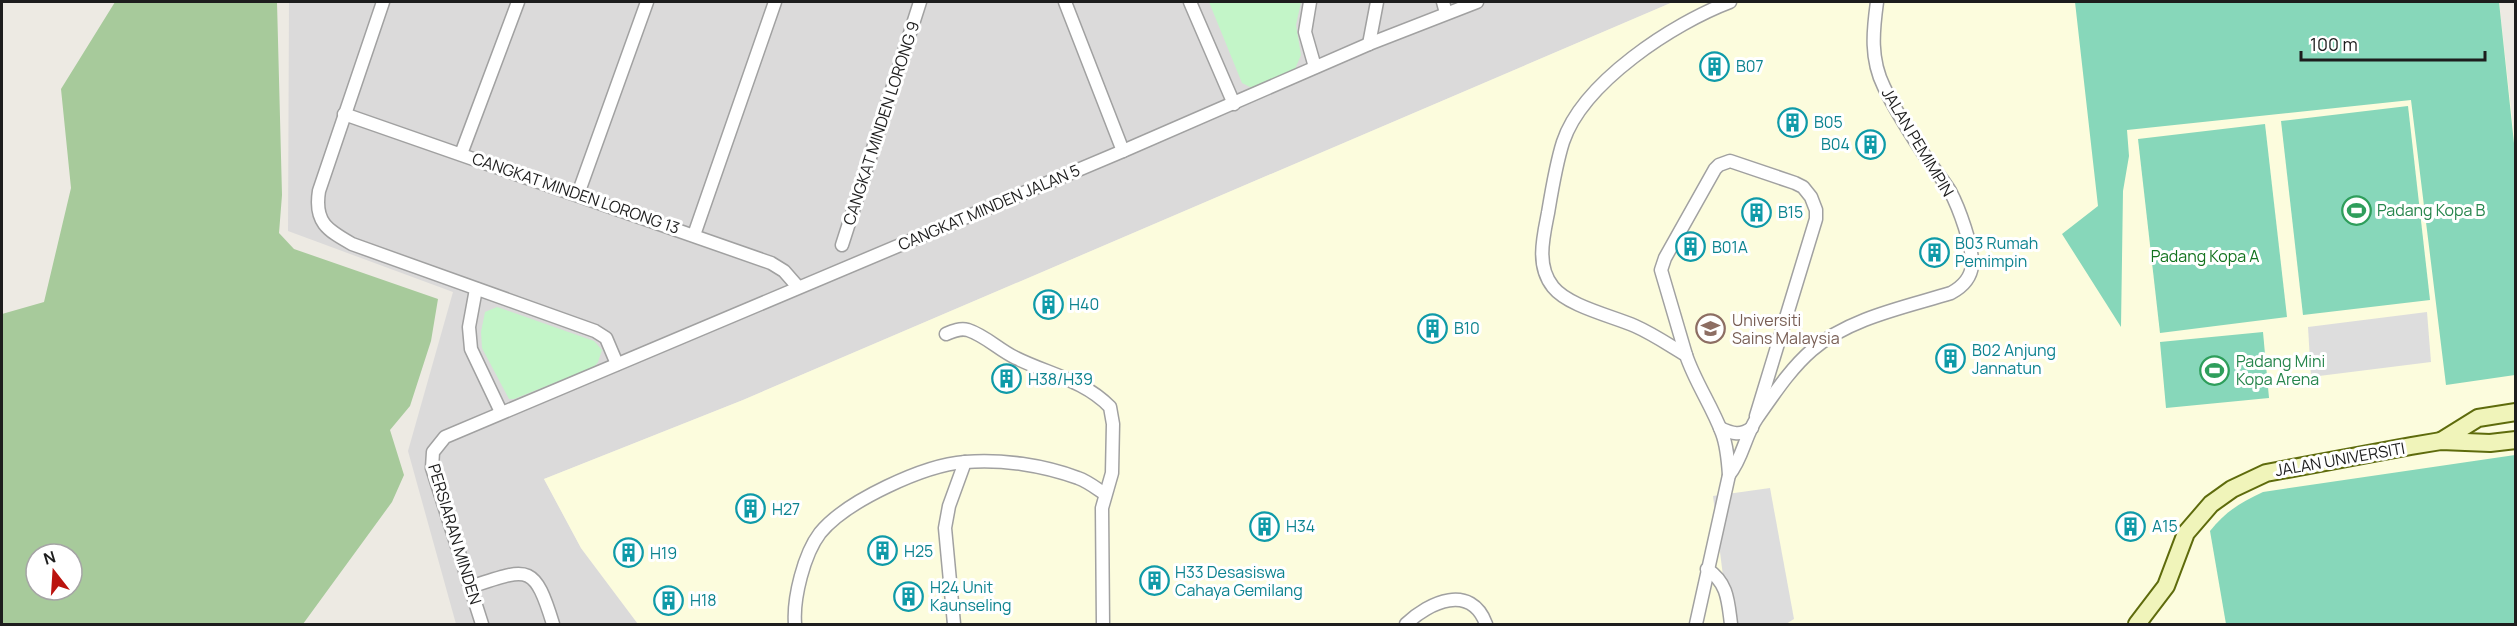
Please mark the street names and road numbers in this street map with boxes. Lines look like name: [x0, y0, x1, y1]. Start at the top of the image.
street label: CANGKAT MINDEN LORONG 9: [838, 18, 924, 228]
street label: JALAN PEMIMPIN: [1877, 83, 1959, 201]
street label: CANGKAT MINDEN LORONG 13: [469, 147, 683, 239]
street label: CANGKAT MINDEN JALAN 5: [895, 159, 1083, 255]
street label: JALAN UNIVERSITI: [2273, 437, 2407, 481]
street label: PERSIARAN MINDEN: [423, 461, 487, 607]

